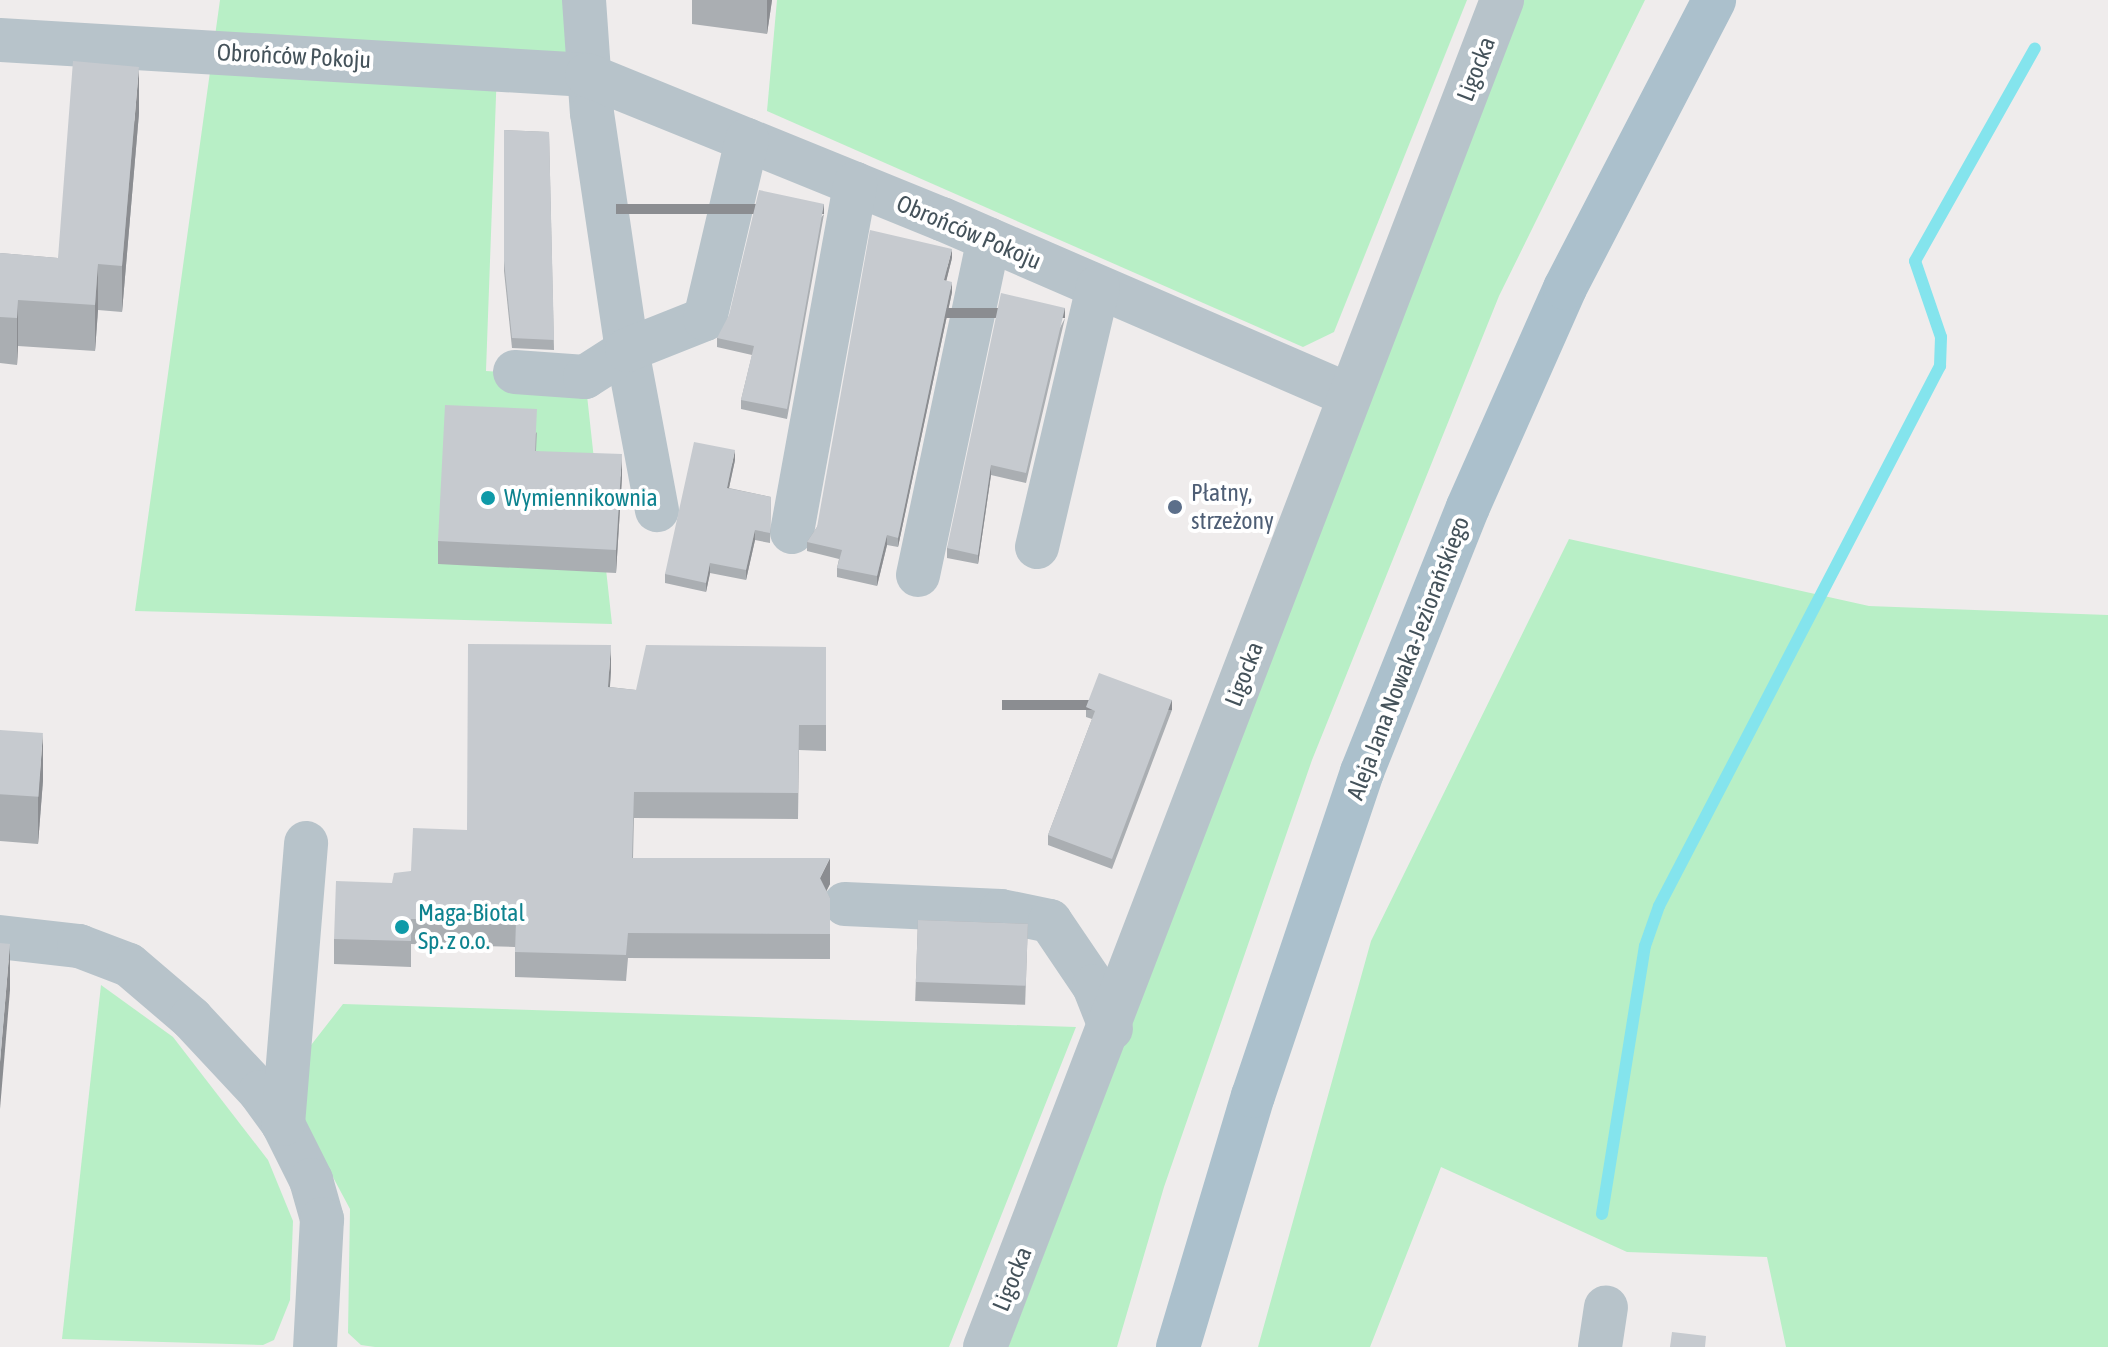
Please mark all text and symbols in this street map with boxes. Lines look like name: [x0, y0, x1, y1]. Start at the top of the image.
street label: Ligocka: [1451, 33, 1501, 105]
street label: Obrońców Pokoju: [216, 38, 372, 74]
street label: Obrońców Pokoju: [892, 189, 1046, 275]
place label: Płatny, strzeżony: [1191, 479, 1274, 535]
place label: Wymiennikownia: [504, 484, 658, 512]
marker: Wymiennikownia: [479, 489, 497, 507]
marker: Płatny, strzeżony: [1166, 498, 1184, 516]
street label: Aleja Jana Nowaka-Jeziorańskiego: [1341, 512, 1475, 804]
street label: Ligocka: [1219, 638, 1269, 710]
place label: Maga-Biotal Sp. z o.o.: [418, 899, 525, 955]
marker: Maga-Biotal Sp. z o.o.: [393, 918, 411, 936]
street label: Ligocka: [986, 1243, 1038, 1315]

